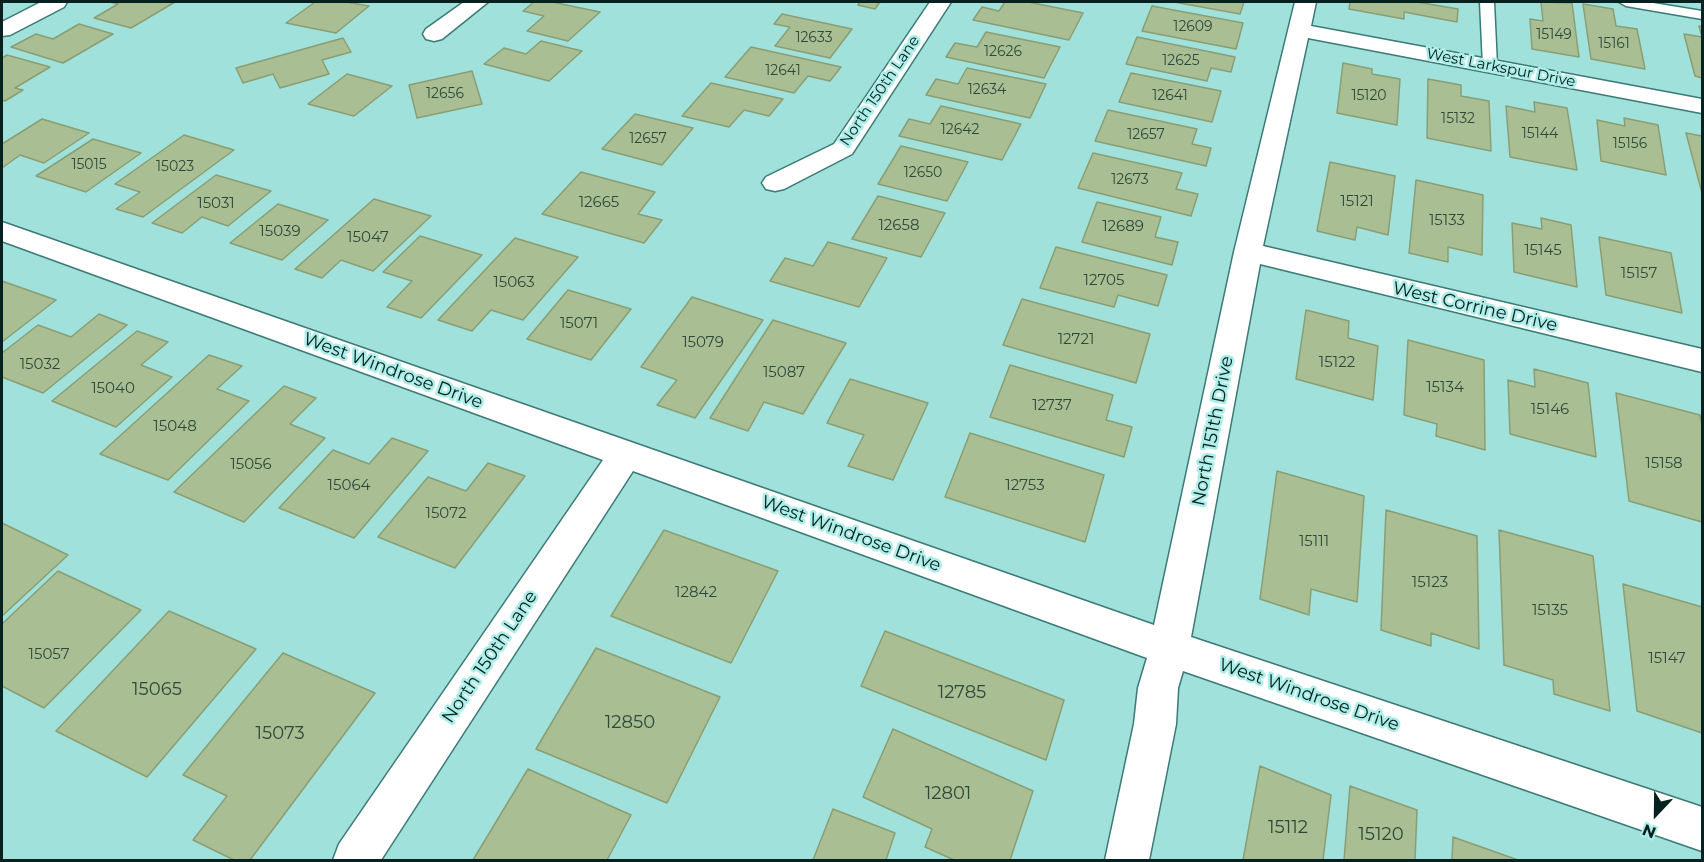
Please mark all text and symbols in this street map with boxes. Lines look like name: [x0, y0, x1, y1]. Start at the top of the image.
house number: 12609: [1173, 19, 1213, 35]
house number: 15149: [1536, 27, 1572, 43]
house number: 12633: [795, 30, 833, 46]
street label: North 150th Lane: [836, 32, 924, 150]
house number: 15161: [1598, 36, 1630, 52]
house number: 12626: [984, 44, 1022, 60]
street label: West Larkspur Drive: [1425, 45, 1577, 91]
house number: 12625: [1162, 53, 1200, 69]
house number: 12641: [765, 63, 801, 79]
house number: 12634: [968, 82, 1006, 98]
house number: 12656: [426, 86, 464, 102]
house number: 12641: [1152, 88, 1188, 104]
house number: 15120: [1351, 88, 1387, 104]
house number: 15132: [1441, 111, 1475, 127]
house number: 12642: [941, 122, 979, 138]
house number: 15144: [1522, 126, 1558, 142]
house number: 12657: [1127, 127, 1165, 143]
house number: 12657: [629, 131, 667, 147]
house number: 15156: [1613, 136, 1647, 152]
house number: 15015: [71, 157, 107, 173]
house number: 15023: [156, 159, 194, 175]
house number: 12650: [904, 165, 942, 181]
house number: 12673: [1111, 172, 1149, 188]
house number: 15121: [1340, 193, 1374, 211]
house number: 12665: [579, 194, 619, 212]
house number: 15031: [197, 195, 235, 213]
house number: 15133: [1429, 212, 1465, 230]
house number: 12658: [878, 217, 920, 235]
house number: 12689: [1102, 218, 1144, 236]
house number: 15039: [259, 223, 301, 241]
house number: 15047: [347, 229, 389, 247]
house number: 15145: [1524, 242, 1562, 260]
house number: 15157: [1621, 265, 1657, 283]
house number: 12705: [1084, 272, 1124, 290]
house number: 15063: [493, 274, 535, 292]
street label: West Corrine Drive: [1391, 278, 1559, 336]
house number: 15071: [560, 315, 598, 333]
street label: West Windrose Drive: [300, 328, 486, 414]
house number: 12721: [1058, 331, 1094, 349]
house number: 15079: [682, 334, 724, 352]
street label: North 151th Drive: [1188, 354, 1238, 508]
house number: 15122: [1319, 354, 1355, 372]
house number: 15032: [20, 356, 60, 374]
house number: 15087: [763, 364, 805, 382]
house number: 15134: [1426, 379, 1464, 397]
house number: 15040: [91, 380, 135, 398]
house number: 12737: [1032, 397, 1072, 415]
house number: 15146: [1531, 401, 1569, 419]
house number: 15048: [153, 418, 197, 436]
house number: 15158: [1645, 455, 1683, 473]
house number: 15056: [230, 456, 272, 474]
house number: 15064: [328, 477, 370, 495]
house number: 12753: [1005, 477, 1045, 495]
street label: West Windrose Drive: [758, 491, 944, 577]
house number: 15072: [425, 505, 467, 523]
house number: 15111: [1299, 533, 1329, 551]
house number: 15123: [1412, 574, 1448, 592]
house number: 12842: [675, 584, 717, 602]
street label: North 150th Lane: [438, 587, 542, 727]
house number: 15135: [1532, 602, 1568, 620]
house number: 15057: [29, 646, 69, 664]
house number: 15147: [1648, 650, 1686, 668]
street label: West Windrose Drive: [1216, 654, 1402, 736]
house number: 15065: [132, 679, 182, 701]
house number: 12785: [938, 682, 986, 704]
house number: 12850: [605, 712, 655, 734]
house number: 15073: [255, 723, 305, 745]
house number: 12801: [925, 783, 971, 805]
north arrow: [1626, 784, 1686, 844]
house number: 15112: [1268, 817, 1308, 839]
text: N: [1640, 820, 1659, 842]
house number: 15120: [1358, 824, 1404, 846]

